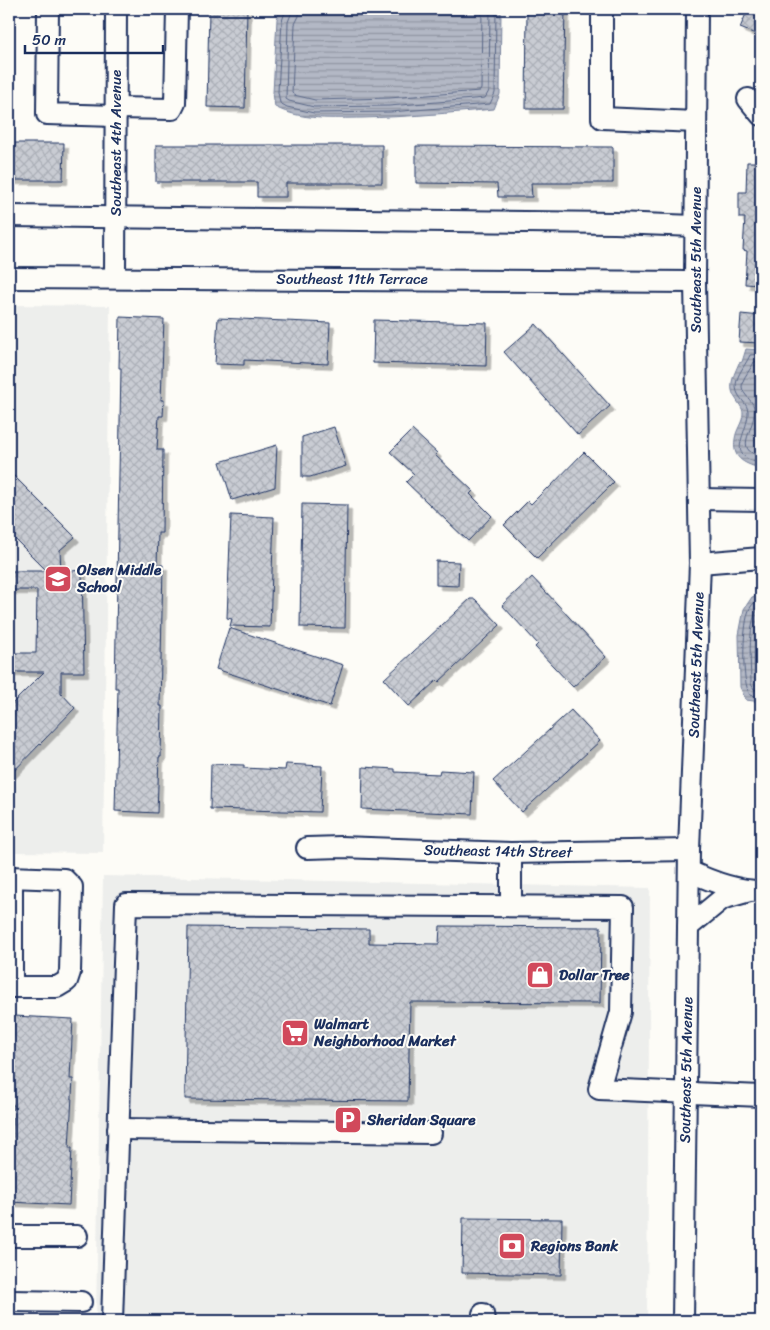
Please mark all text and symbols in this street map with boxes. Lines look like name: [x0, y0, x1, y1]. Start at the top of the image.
scale bar: [25, 22, 162, 54]
text: 50 m: [32, 27, 67, 53]
street label: Southeast 4th Avenue: [103, 70, 129, 216]
street label: Southeast 5th Avenue: [683, 187, 709, 333]
street label: Southeast 11th Terrace: [276, 266, 428, 292]
place label: Olsen Middle School: [76, 557, 162, 600]
school or university icon: Olsen Middle School: [43, 564, 73, 594]
street label: Southeast 5th Avenue: [680, 591, 712, 739]
street label: Southeast 14th Street: [423, 837, 573, 865]
shop icon: Dollar Tree: [525, 960, 555, 990]
place label: Dollar Tree: [559, 962, 630, 988]
street label: Southeast 5th Avenue: [672, 997, 700, 1143]
place label: Walmart Neighborhood Market: [313, 1011, 457, 1054]
supermarket icon: Walmart Neighborhood Market: [280, 1018, 310, 1048]
parking icon: Sheridan Square: [333, 1105, 363, 1135]
place label: Sheridan Square: [366, 1107, 476, 1133]
bank icon: Regions Bank: [497, 1231, 527, 1261]
place label: Regions Bank: [530, 1233, 619, 1259]

